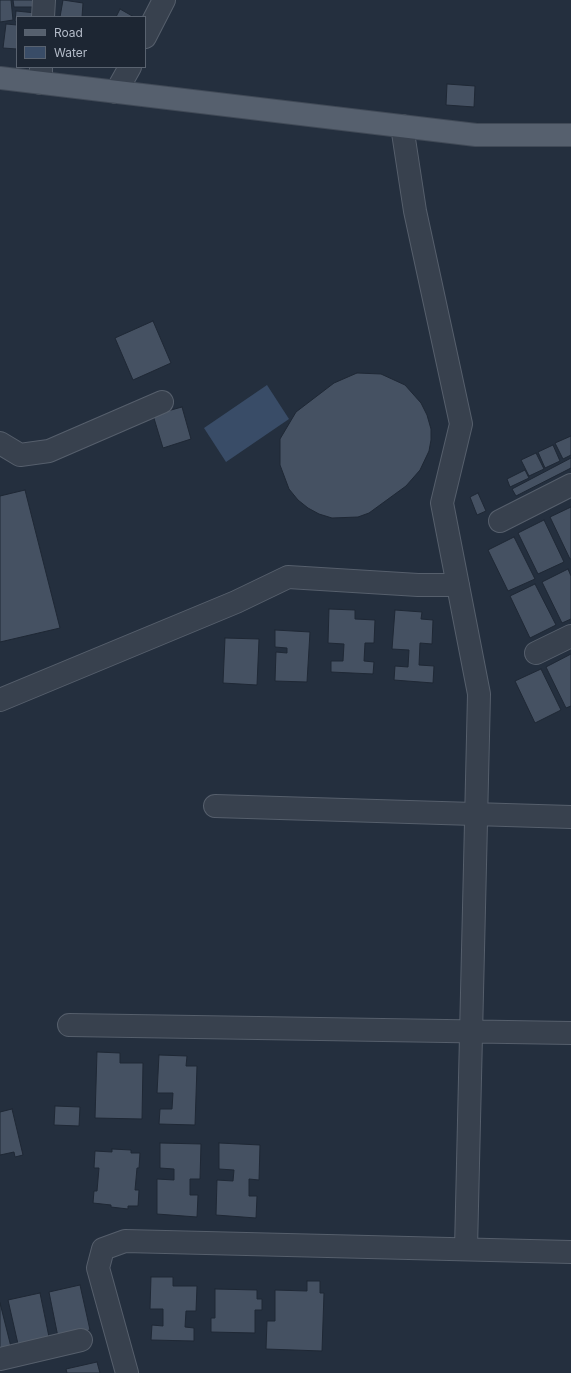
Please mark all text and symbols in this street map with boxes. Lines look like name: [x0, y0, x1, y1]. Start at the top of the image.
legend: [16, 16, 146, 68]
text: Road: [54, 25, 83, 40]
text: Water: [54, 45, 87, 60]

